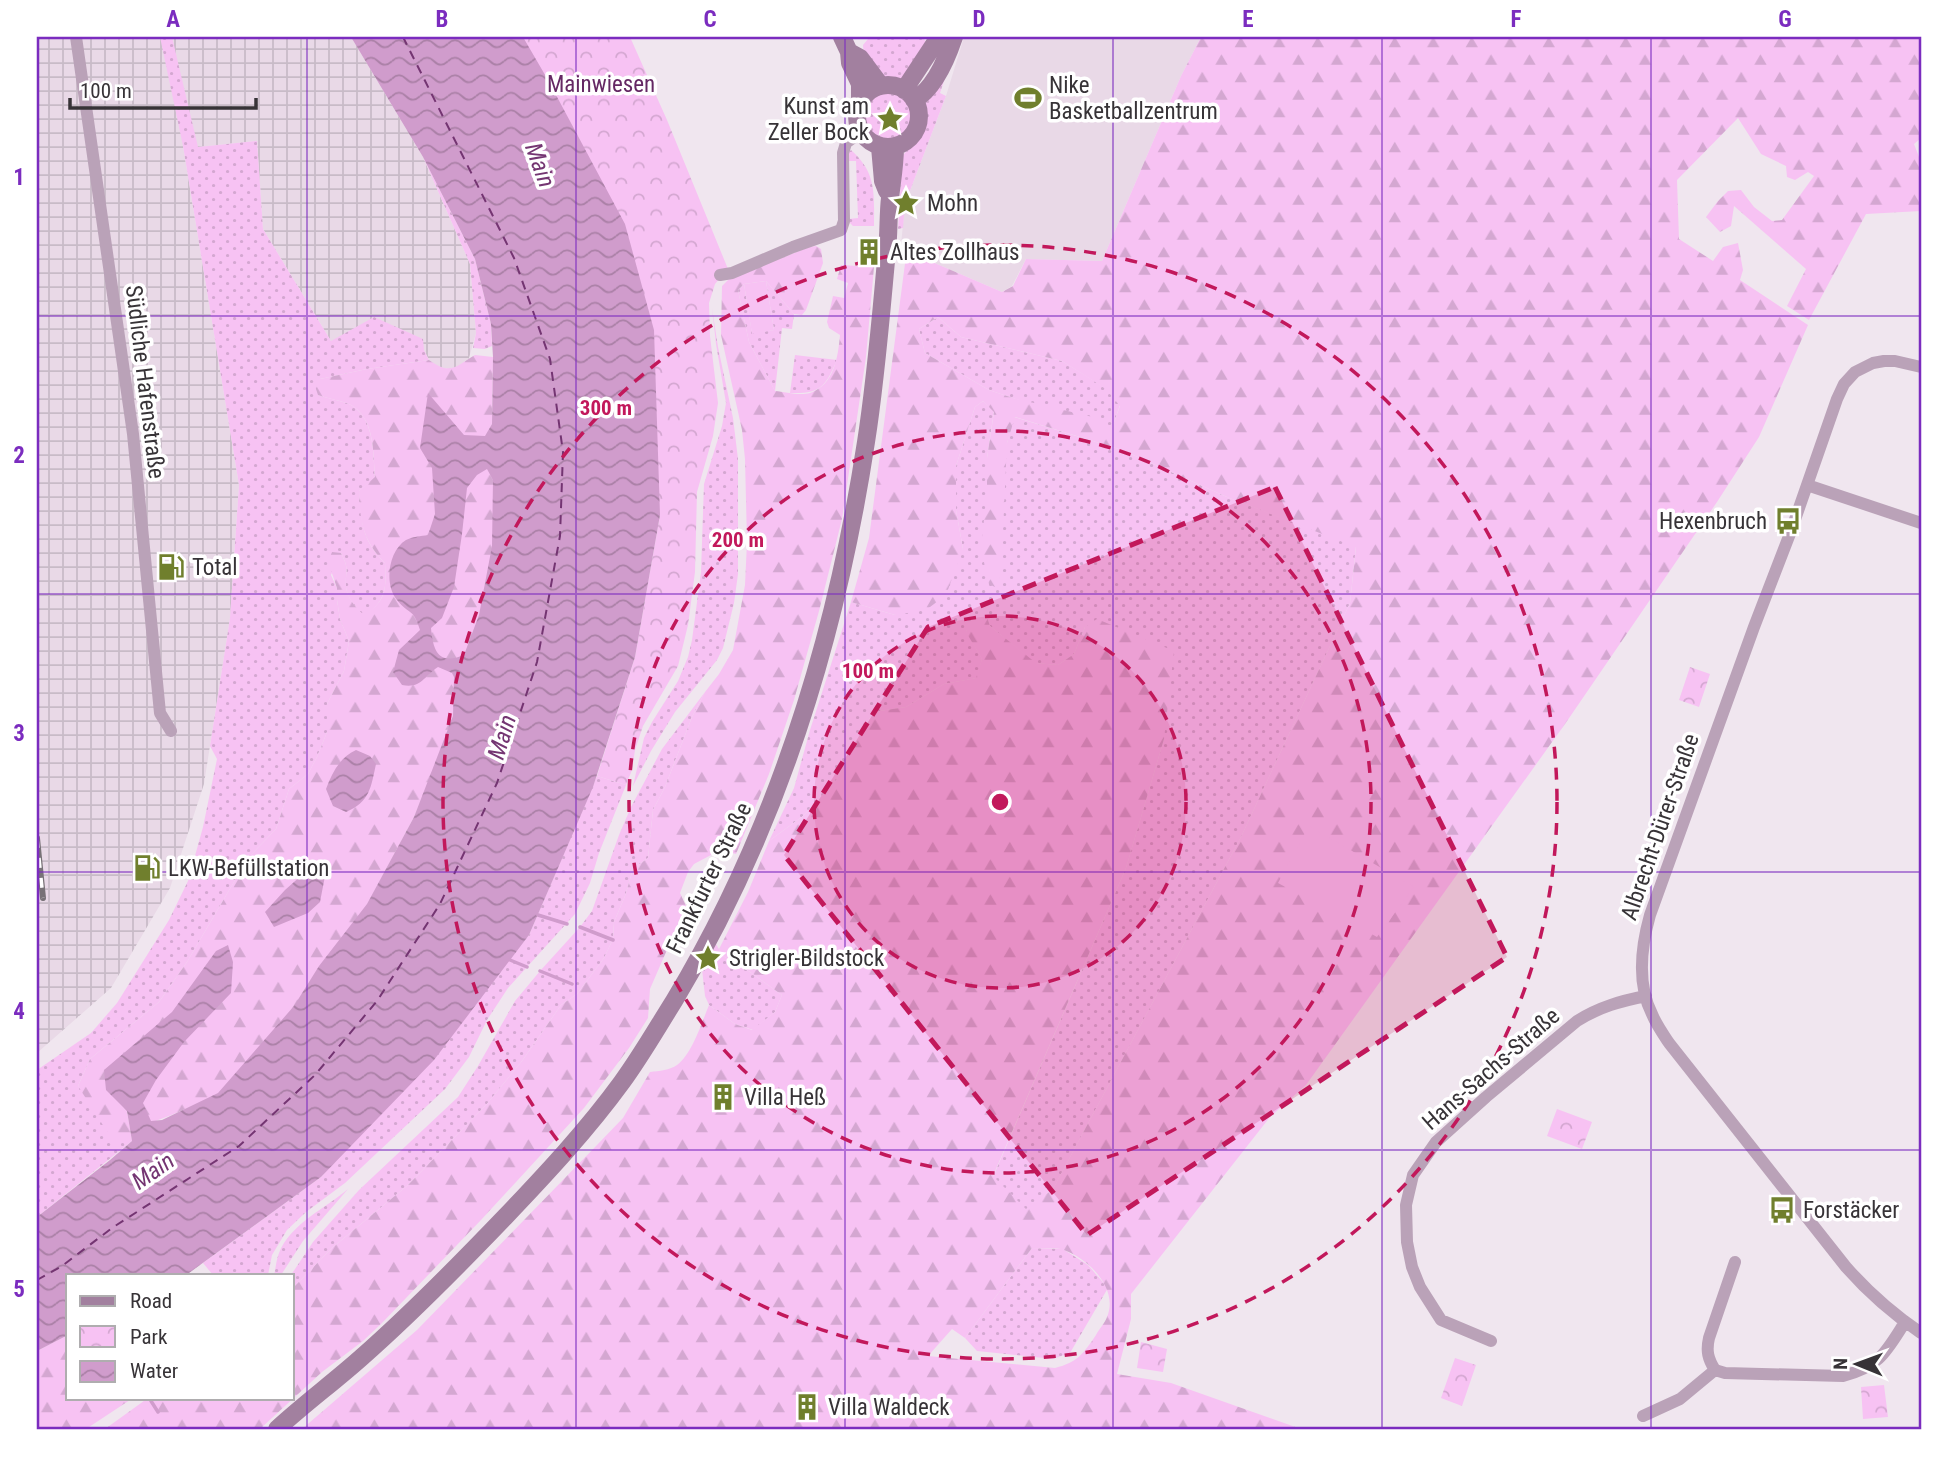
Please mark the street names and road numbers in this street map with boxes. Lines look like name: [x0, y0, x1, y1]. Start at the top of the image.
street label: Südliche Hafenstraße: [120, 284, 170, 480]
street label: Albrecht-Dürer-Straße: [1615, 730, 1705, 924]
street label: Frankfurter Straße: [661, 798, 757, 958]
street label: Hans-Sachs-Straße: [1417, 1002, 1565, 1136]

